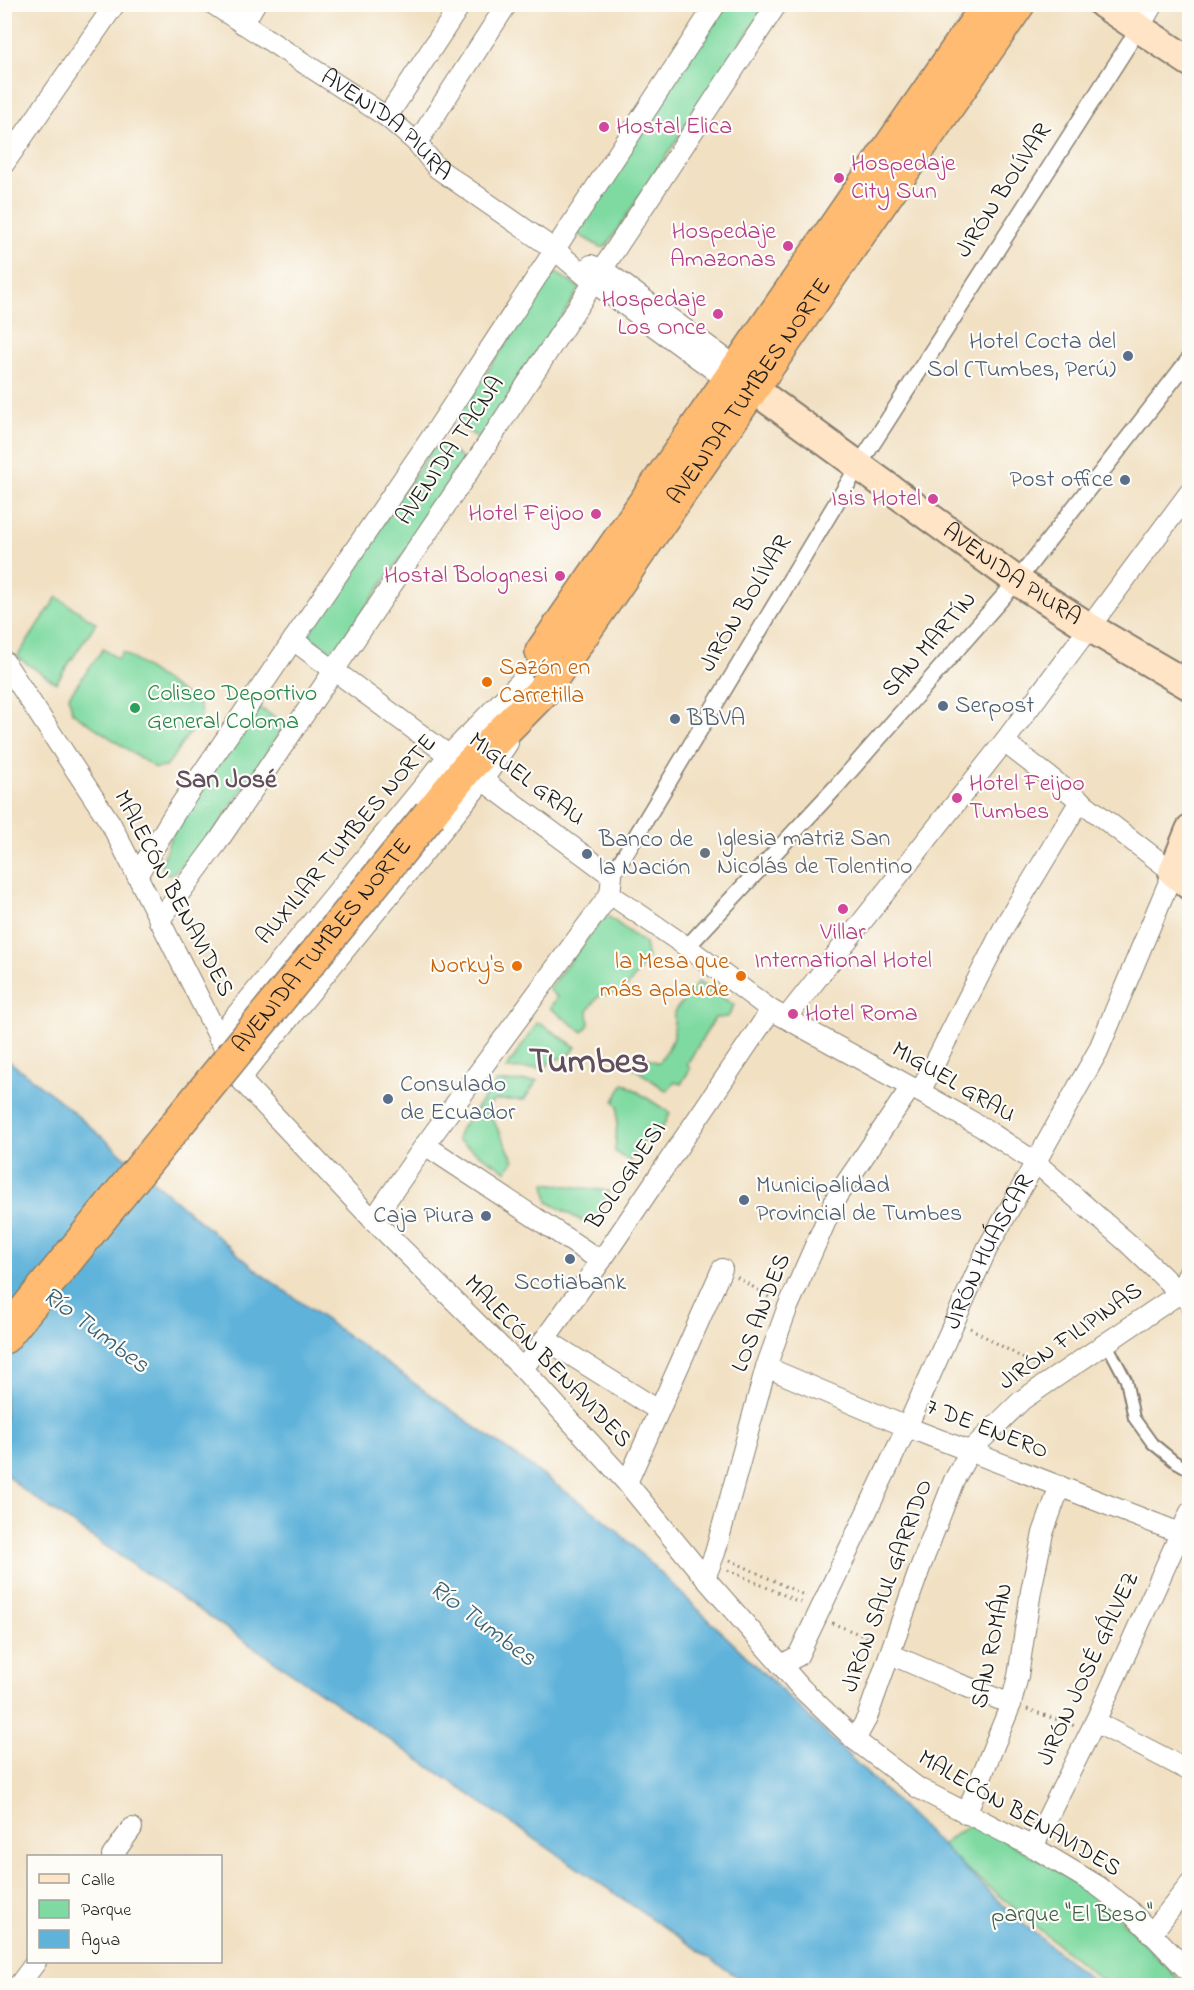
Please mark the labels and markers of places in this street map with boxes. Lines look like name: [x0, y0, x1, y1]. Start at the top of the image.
place label: Hostal Elica: [616, 110, 732, 145]
marker: Hostal Elica: [597, 120, 611, 134]
place label: Hospedaje City Sun: [851, 147, 956, 211]
marker: Hospedaje City Sun: [832, 171, 846, 185]
place label: Hospedaje Amazonas: [670, 215, 776, 278]
marker: Hospedaje Amazonas: [781, 239, 795, 253]
place label: Hospedaje Los Once: [602, 283, 706, 346]
marker: Hospedaje Los Once: [711, 307, 725, 321]
place label: Hotel Cocta del Sol (Tumbes, Perú): [927, 325, 1116, 388]
marker: Hotel Cocta del Sol (Tumbes, Perú): [1121, 349, 1135, 363]
place label: Post office: [1009, 463, 1113, 498]
marker: Post office: [1118, 473, 1132, 487]
place label: Isis Hotel: [831, 482, 921, 517]
marker: Isis Hotel: [926, 492, 940, 506]
place label: Hotel Feijoo: [468, 497, 584, 532]
marker: Hotel Feijoo: [589, 507, 603, 521]
place label: Hostal Bolognesi: [384, 559, 548, 594]
marker: Hostal Bolognesi: [553, 569, 567, 583]
place label: Sazón en Carretilla: [499, 651, 590, 714]
marker: Sazón en Carretilla: [480, 675, 494, 689]
place label: Coliseo Deportivo General Coloma: [147, 677, 317, 740]
place label: Serpost: [955, 689, 1034, 724]
marker: Serpost: [936, 699, 950, 713]
marker: Coliseo Deportivo General Coloma: [128, 701, 142, 715]
place label: BBVA: [686, 702, 745, 737]
marker: BBVA: [668, 712, 682, 726]
place label: Hotel Feijoo Tumbes: [969, 767, 1085, 830]
marker: Hotel Feijoo Tumbes: [950, 791, 964, 805]
place label: Iglesia matriz San Nicolás de Tolentino: [717, 822, 912, 885]
place label: Banco de la Nación: [598, 823, 694, 886]
marker: Iglesia matriz San Nicolás de Tolentino: [698, 846, 712, 860]
marker: Banco de la Nación: [580, 847, 594, 861]
marker: Villar International Hotel: [836, 902, 850, 916]
place label: Villar International Hotel: [754, 916, 932, 979]
place label: la Mesa que más aplaude: [600, 945, 729, 1008]
place label: Norky's: [430, 949, 505, 985]
marker: Norky's: [510, 959, 524, 973]
marker: la Mesa que más aplaude: [734, 969, 748, 983]
place label: Hotel Roma: [805, 997, 918, 1032]
marker: Hotel Roma: [786, 1007, 800, 1021]
place label: Consulado de Ecuador: [400, 1068, 516, 1131]
marker: Consulado de Ecuador: [381, 1092, 395, 1106]
place label: Municipalidad Provincial de Tumbes: [756, 1169, 962, 1232]
marker: Municipalidad Provincial de Tumbes: [737, 1193, 751, 1207]
place label: Caja Piura: [373, 1199, 474, 1234]
marker: Caja Piura: [479, 1209, 493, 1223]
marker: Scotiabank: [563, 1252, 577, 1266]
place label: Scotiabank: [514, 1266, 626, 1301]

